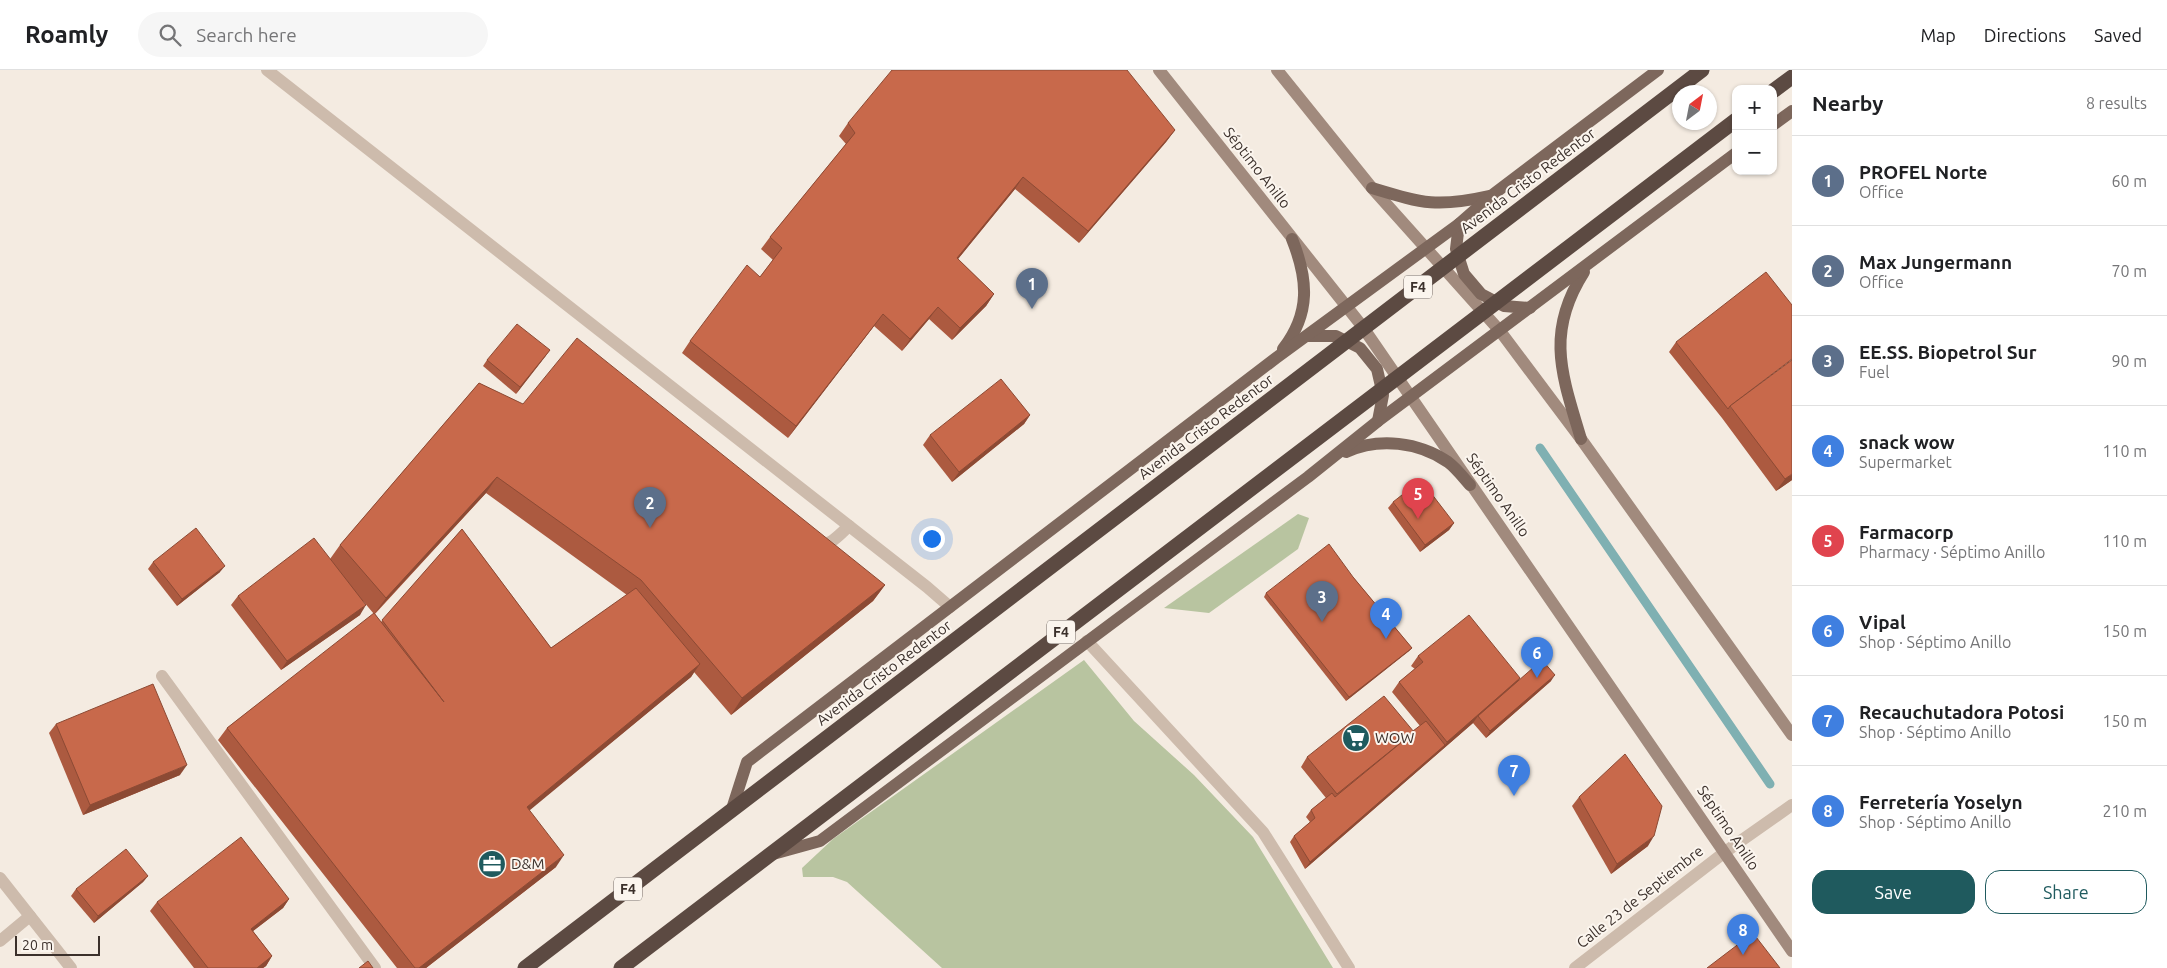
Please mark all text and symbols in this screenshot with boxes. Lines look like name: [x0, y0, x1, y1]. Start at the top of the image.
search box: [138, 12, 488, 57]
text: Roamly: [25, 21, 108, 48]
icon: search: [156, 21, 184, 49]
text: Search here: [196, 24, 297, 46]
text: Map: [1920, 25, 1956, 45]
text: Directions: [1984, 25, 2066, 45]
text: Saved: [2094, 25, 2142, 45]
north arrow: [1672, 85, 1717, 130]
map controls: [1732, 85, 1777, 175]
button: +: [1732, 85, 1777, 130]
text: Nearby: [1812, 91, 1883, 115]
text: 8 results: [2086, 94, 2147, 112]
street label: Séptimo Anillo: [1220, 124, 1294, 212]
street label: Avenida Cristo Redentor: [1457, 124, 1599, 237]
button: −: [1732, 130, 1777, 175]
text: PROFEL Norte: [1859, 161, 1987, 183]
text: 1: [1823, 172, 1833, 190]
text: 60 m: [2111, 172, 2147, 190]
text: Office: [1859, 183, 1904, 201]
text: Max Jungermann: [1859, 251, 2012, 273]
text: 2: [1823, 262, 1833, 280]
text: 70 m: [2111, 262, 2147, 280]
pin: 1: [1016, 268, 1048, 309]
text: Office: [1859, 273, 1904, 291]
road number: F4: [1404, 276, 1432, 298]
text: EE.SS. Biopetrol Sur: [1859, 341, 2036, 363]
text: 3: [1823, 352, 1833, 370]
text: 90 m: [2111, 352, 2147, 370]
text: Fuel: [1859, 363, 1889, 381]
street label: Avenida Cristo Redentor: [1135, 370, 1277, 483]
text: snack wow: [1859, 431, 1955, 453]
text: 4: [1823, 442, 1833, 460]
text: 110 m: [2102, 442, 2147, 460]
street label: Séptimo Anillo: [1463, 450, 1534, 540]
text: Supermarket: [1859, 453, 1952, 471]
pin: 5: [1402, 478, 1434, 519]
pin: 2: [634, 487, 666, 528]
text: Farmacorp: [1859, 521, 1954, 543]
your location: [919, 526, 945, 552]
text: 5: [1823, 532, 1833, 550]
text: 110 m: [2102, 532, 2147, 550]
text: Pharmacy · Séptimo Anillo: [1859, 543, 2045, 561]
pin: 3: [1306, 581, 1338, 622]
pin: 4: [1370, 598, 1402, 639]
text: Vipal: [1859, 611, 1906, 633]
street label: Avenida Cristo Redentor: [813, 616, 955, 729]
road number: F4: [1047, 620, 1075, 644]
text: 6: [1823, 622, 1833, 640]
text: 150 m: [2102, 622, 2147, 640]
text: Shop · Séptimo Anillo: [1859, 633, 2011, 651]
pin: 6: [1521, 637, 1553, 678]
text: Recauchutadora Potosi: [1859, 701, 2064, 723]
text: 7: [1823, 712, 1833, 730]
text: 150 m: [2102, 712, 2147, 730]
supermarket icon: WOW: [1341, 723, 1371, 753]
text: Shop · Séptimo Anillo: [1859, 723, 2011, 741]
place label: WOW: [1375, 729, 1414, 746]
pin: 7: [1498, 755, 1530, 796]
street label: Séptimo Anillo: [1694, 782, 1763, 873]
text: Ferretería Yoselyn: [1859, 791, 2023, 813]
text: 8: [1823, 802, 1833, 820]
text: 210 m: [2102, 802, 2147, 820]
text: Shop · Séptimo Anillo: [1859, 813, 2011, 831]
street label: Calle 23 de Septiembre: [1573, 842, 1706, 951]
office icon: D&M: [477, 849, 507, 879]
place label: D&M: [511, 855, 544, 872]
button: Save: [1812, 870, 1975, 914]
button: Share: [1985, 870, 2147, 914]
road number: F4: [614, 878, 642, 901]
pin: 8: [1727, 914, 1759, 955]
scale bar: [15, 933, 100, 956]
text: 20 m: [22, 937, 53, 953]

